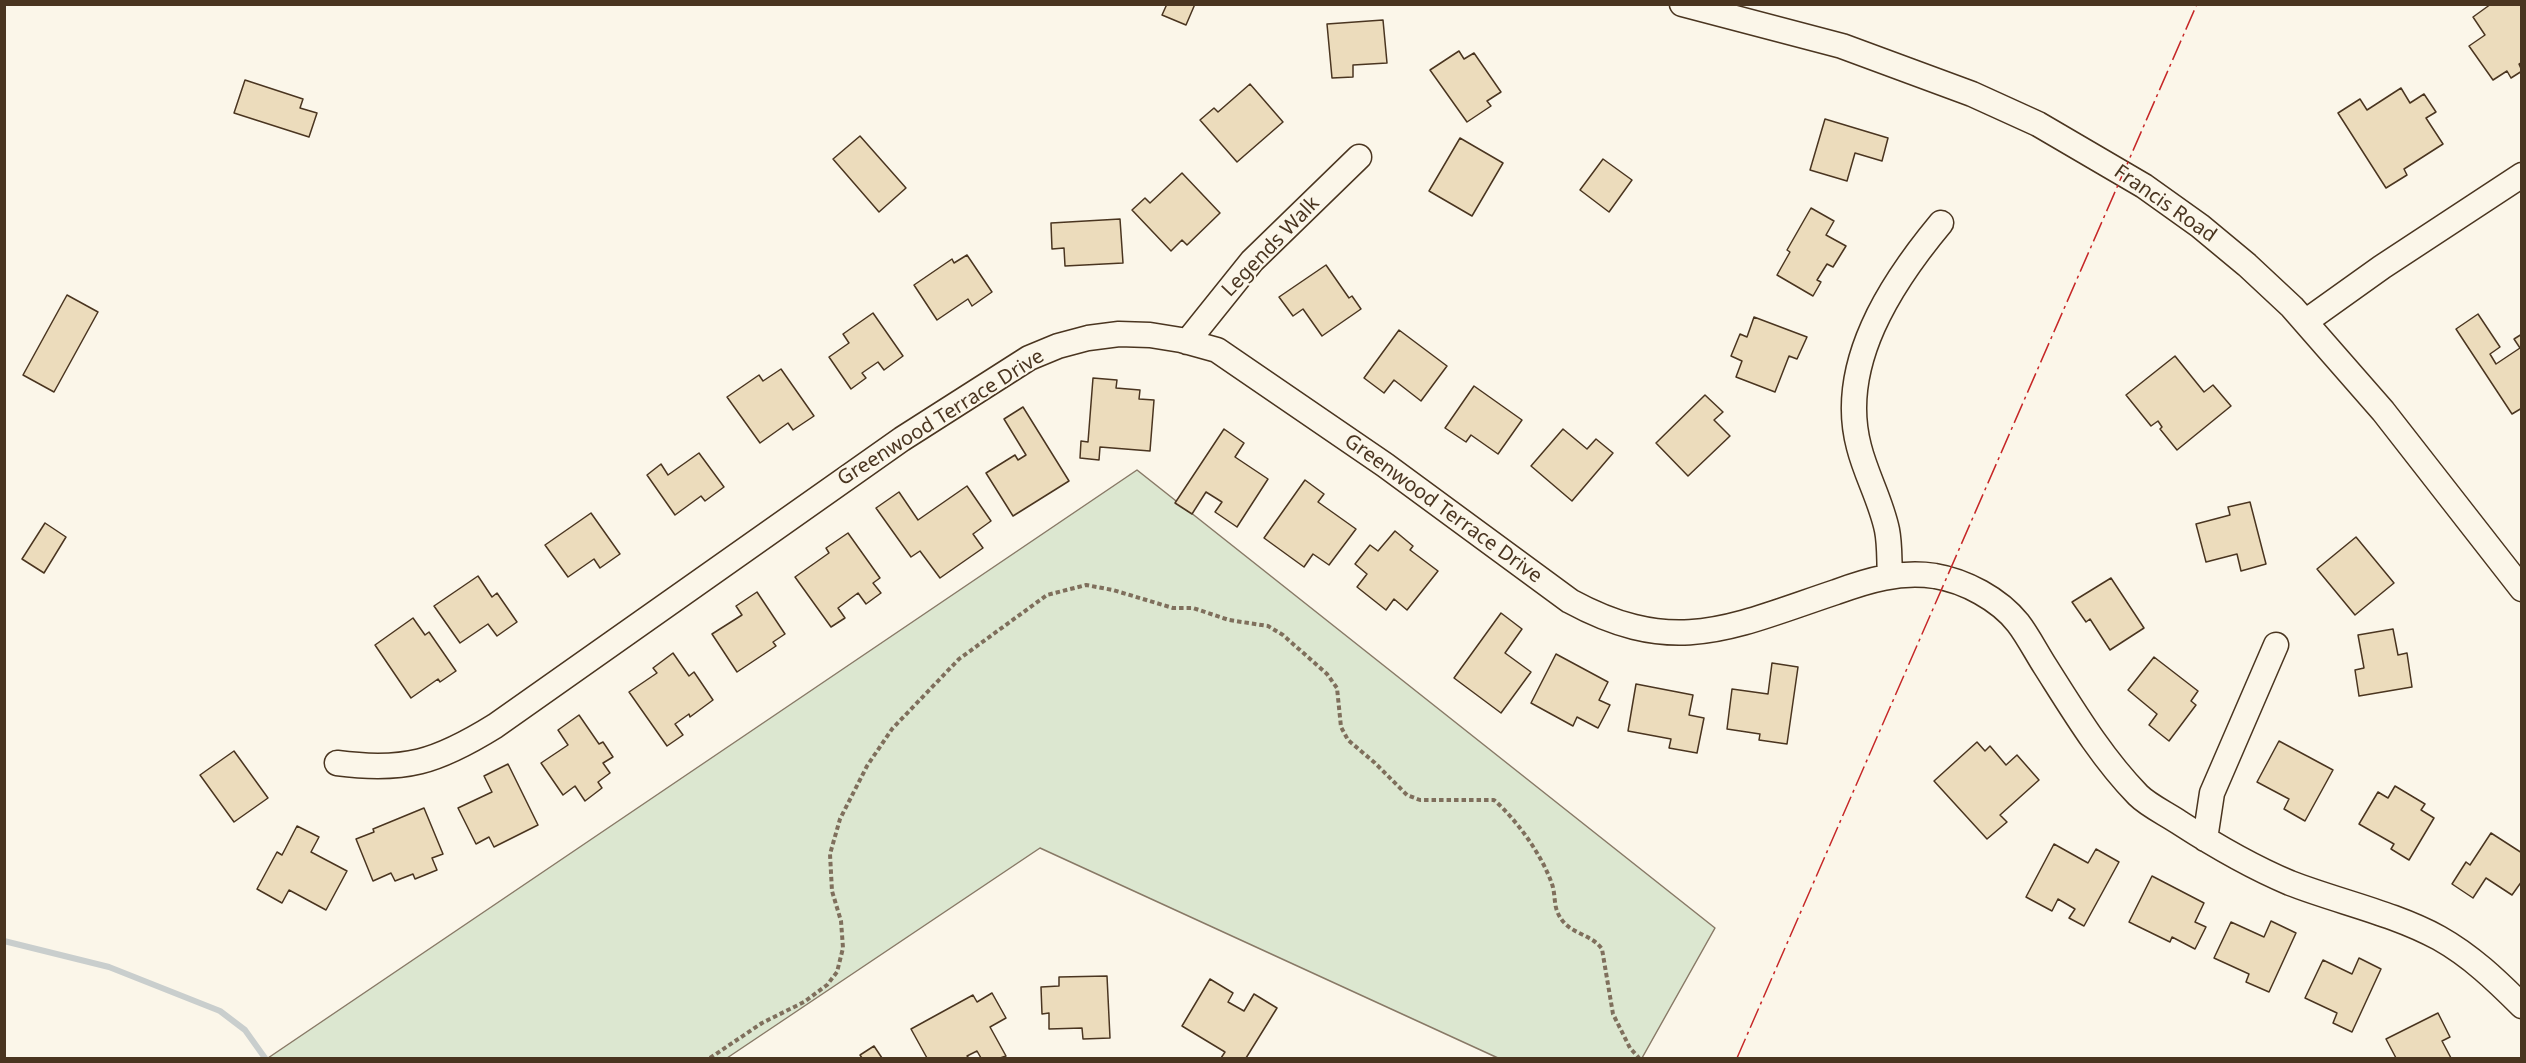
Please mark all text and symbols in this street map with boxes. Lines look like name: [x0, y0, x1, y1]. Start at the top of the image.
street label: Francis Road: [2109, 160, 2221, 248]
street label: Legends Walk: [1217, 192, 1325, 302]
street label: Greenwood Terrace Drive: [833, 345, 1049, 491]
street label: Greenwood Terrace Drive: [1339, 429, 1547, 589]

